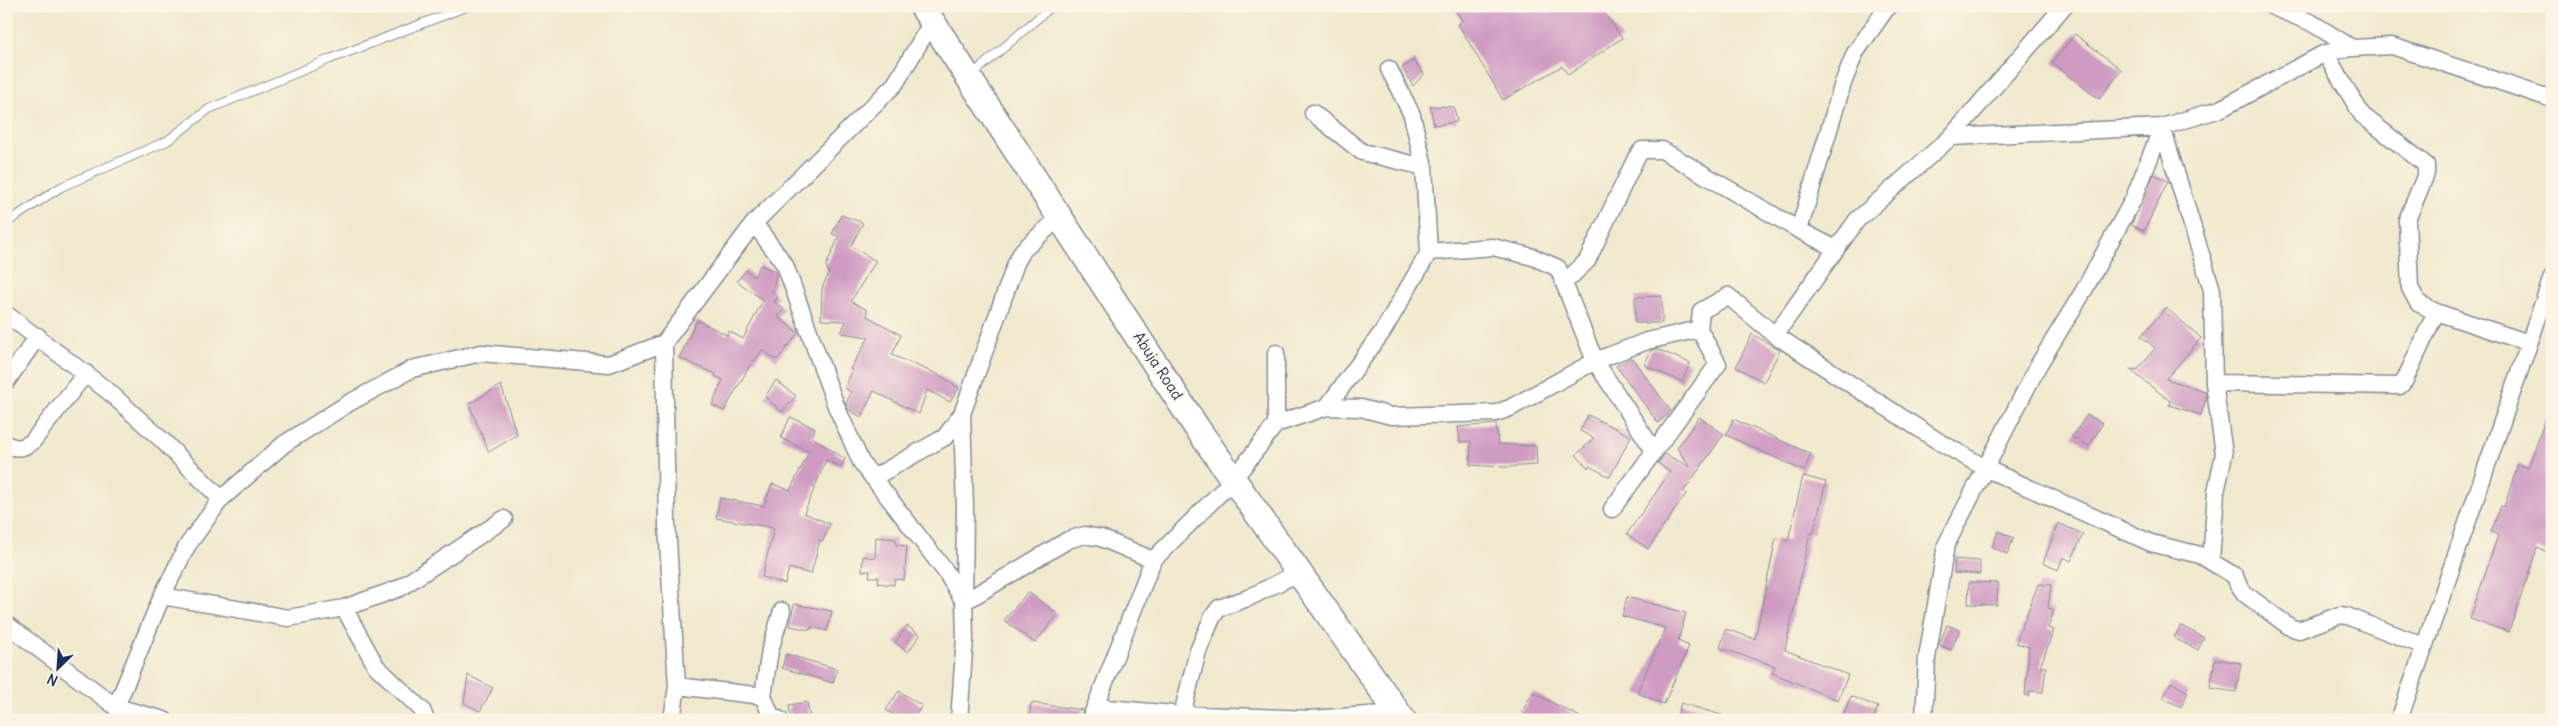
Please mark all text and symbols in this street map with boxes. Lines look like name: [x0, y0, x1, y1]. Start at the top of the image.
street label: Abuja Road: [1129, 328, 1188, 403]
north arrow: [32, 644, 82, 694]
text: N: [44, 670, 61, 690]

